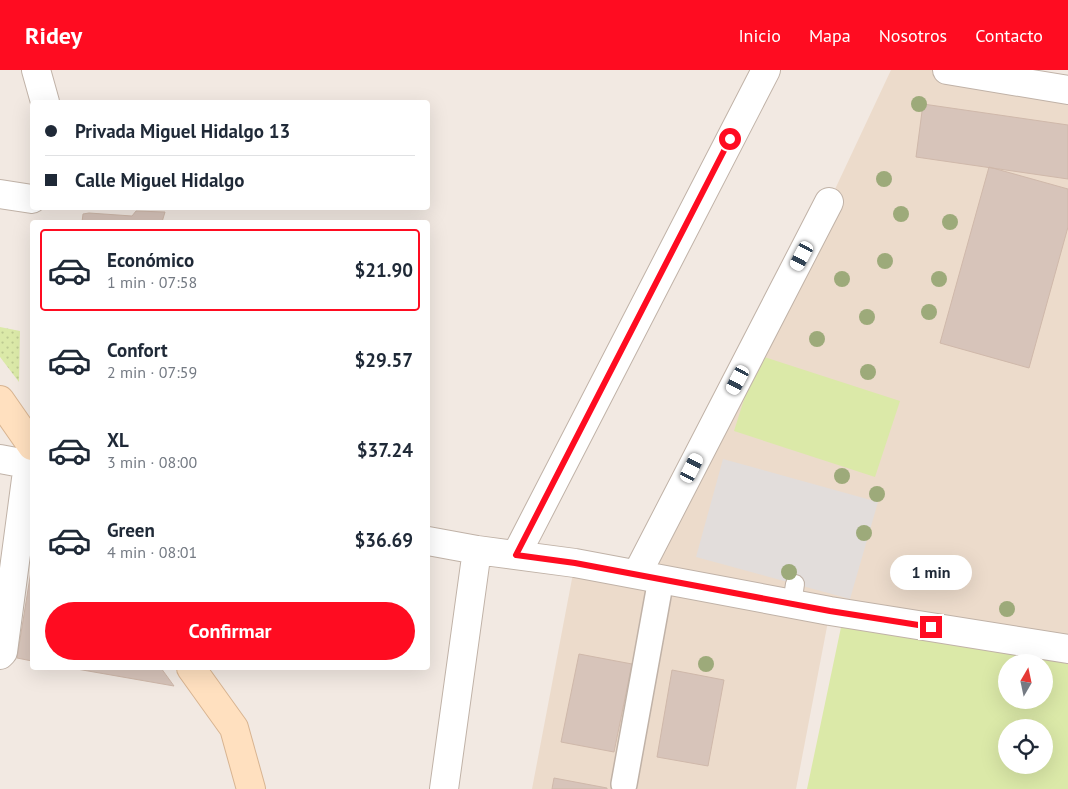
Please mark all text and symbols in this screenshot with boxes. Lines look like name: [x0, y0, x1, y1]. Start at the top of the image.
text: Ridey: [25, 20, 82, 51]
text: Inicio: [738, 24, 781, 47]
text: Mapa: [809, 24, 851, 47]
text: Nosotros: [879, 24, 947, 47]
text: Contacto: [975, 24, 1043, 47]
text: Privada Miguel Hidalgo 13: [75, 119, 290, 143]
route start: [719, 128, 741, 150]
text: Calle Miguel Hidalgo: [75, 168, 244, 192]
car: [788, 239, 815, 273]
icon: car: [47, 248, 92, 293]
text: Económico: [107, 248, 194, 272]
text: $21.90: [354, 258, 413, 282]
text: 1 min · 07:58: [107, 272, 197, 292]
icon: car: [47, 338, 92, 383]
text: Confort: [107, 338, 168, 362]
text: $29.57: [354, 348, 413, 372]
text: 2 min · 07:59: [107, 362, 197, 382]
car: [724, 363, 751, 397]
icon: car: [47, 428, 92, 473]
text: XL: [107, 428, 129, 452]
text: $37.24: [357, 438, 413, 462]
car: [678, 451, 705, 485]
text: 3 min · 08:00: [107, 452, 197, 472]
icon: car: [47, 518, 92, 563]
text: Green: [107, 518, 155, 542]
text: $36.69: [354, 528, 413, 552]
text: 4 min · 08:01: [107, 542, 197, 562]
callout: 1 min: [890, 554, 972, 590]
text: 1 min: [911, 562, 951, 582]
button: Confirmar: [45, 602, 415, 660]
route end: [920, 616, 942, 638]
north arrow: [998, 654, 1052, 709]
map controls: [998, 654, 1053, 774]
button: locate: [998, 719, 1053, 774]

